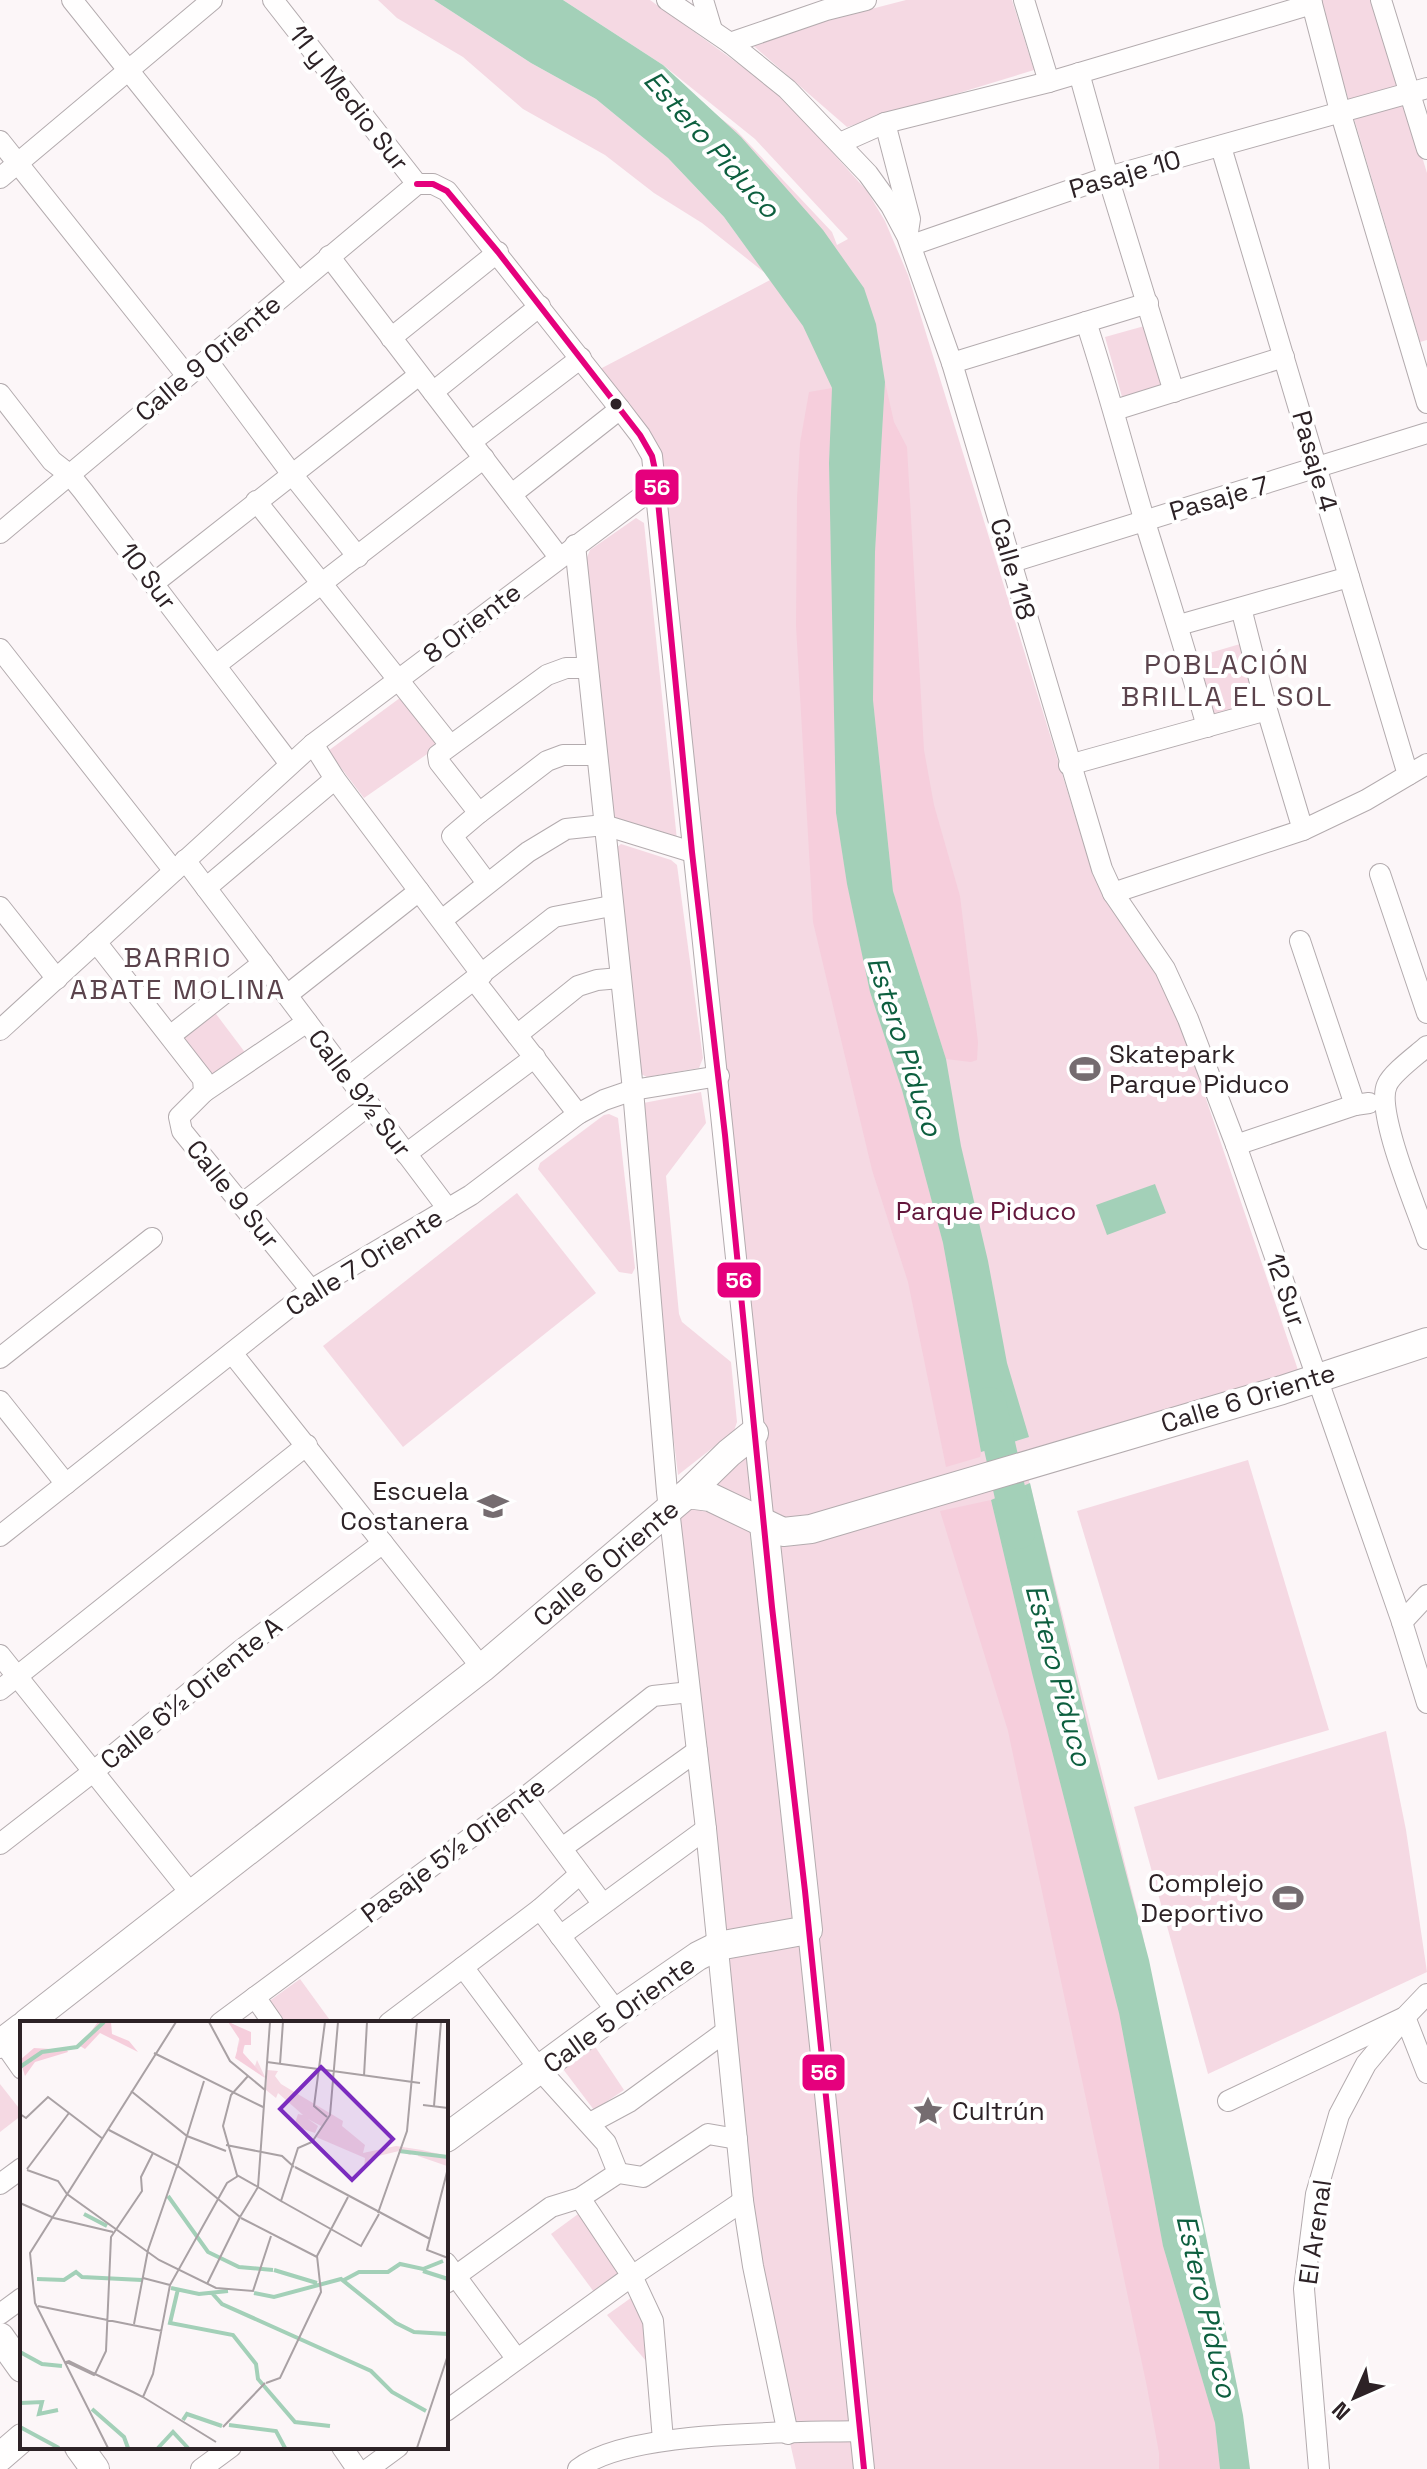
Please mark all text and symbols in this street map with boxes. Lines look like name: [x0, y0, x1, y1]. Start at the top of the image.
street label: 11 y Medio Sur: [281, 18, 417, 178]
water label: Estero Piduco: [636, 63, 788, 226]
street label: Pasaje 10: [1065, 142, 1185, 206]
street label: Calle 9 Oriente: [128, 287, 288, 429]
unlabelled marker: [608, 396, 624, 412]
street label: Pasaje 4: [1284, 407, 1346, 515]
line badge: 56: [634, 468, 680, 506]
street label: Pasaje 7: [1165, 468, 1273, 528]
text: 56: [644, 473, 670, 501]
street label: Calle 118: [982, 514, 1044, 624]
street label: 10 Sur: [112, 535, 184, 617]
street label: 8 Oriente: [416, 575, 528, 671]
district label: POBLACIÓN BRILLA EL SOL: [1121, 646, 1333, 714]
district label: BARRIO ABATE MOLINA: [70, 939, 286, 1007]
water label: Estero Piduco: [859, 952, 951, 1141]
street label: Calle 9½ Sur: [301, 1022, 419, 1164]
place label: Skatepark Parque Piduco: [1109, 1037, 1290, 1101]
sports icon: Skatepark Parque Piduco: [1068, 1052, 1102, 1086]
street label: Calle 9 Sur: [179, 1133, 287, 1255]
park label: Parque Piduco: [896, 1194, 1076, 1228]
street label: Calle 7 Oriente: [279, 1200, 449, 1324]
street label: 12 Sur: [1258, 1249, 1314, 1331]
line badge: 56: [716, 1261, 762, 1299]
text: 56: [726, 1266, 752, 1294]
street label: Calle 6 Oriente: [1157, 1355, 1339, 1441]
place label: Escuela Costanera: [340, 1474, 469, 1538]
school or university icon: Escuela Costanera: [476, 1489, 510, 1523]
street label: Calle 6 Oriente: [526, 1492, 686, 1634]
water label: Estero Piduco: [1017, 1580, 1101, 1770]
street label: Calle 6½ Oriente A: [93, 1609, 289, 1777]
street label: Pasaje 5½ Oriente: [354, 1770, 552, 1930]
place label: Complejo Deportivo: [1141, 1866, 1264, 1930]
sports icon: Complejo Deportivo: [1271, 1881, 1305, 1915]
street label: Calle 5 Oriente: [536, 1947, 702, 2081]
inset map: [20, 2021, 448, 2449]
line badge: 56: [801, 2053, 846, 2092]
text: 56: [811, 2058, 837, 2086]
place icon: Cultrún: [911, 2094, 945, 2128]
place label: Cultrún: [952, 2094, 1045, 2128]
street label: El Arenal: [1291, 2177, 1339, 2287]
water label: Estero Piduco: [1168, 2211, 1246, 2402]
north arrow: [1315, 2357, 1395, 2437]
text: N: [1326, 2396, 1356, 2426]

